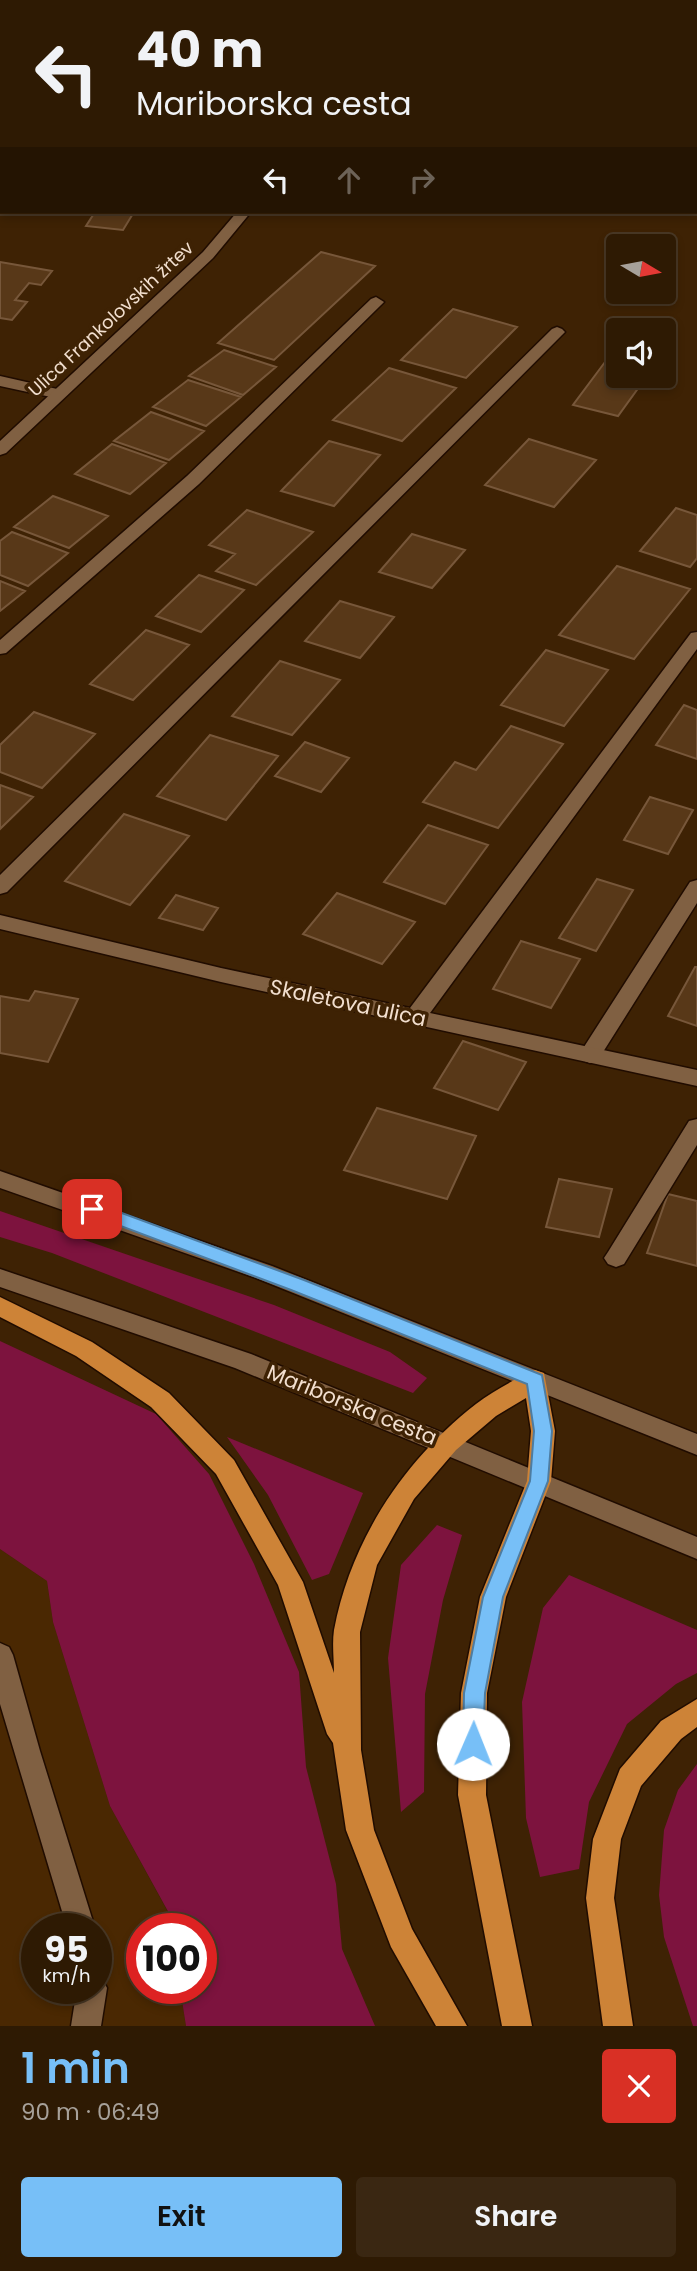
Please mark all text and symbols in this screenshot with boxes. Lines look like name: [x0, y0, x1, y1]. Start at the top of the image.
text: 40 m: [136, 16, 263, 84]
icon: left: [21, 28, 112, 119]
text: Mariborska cesta: [136, 81, 412, 126]
icon: left: [257, 161, 295, 199]
icon: ahead: [330, 161, 368, 199]
icon: right: [403, 161, 441, 199]
north arrow: [606, 234, 676, 304]
map controls: [606, 234, 676, 388]
street label: Ulica Frankolovskih žrtev: [23, 235, 199, 402]
button: sound: [606, 318, 676, 388]
street label: Skaletova ulica: [267, 972, 429, 1033]
pin: [62, 1179, 122, 1239]
icon: arrive: [73, 1190, 111, 1228]
street label: Mariborska cesta: [263, 1357, 441, 1452]
position arrow: [436, 1707, 510, 1781]
speed limit sign: 100: [126, 1913, 217, 2004]
text: 95: [44, 1925, 89, 1974]
text: km/h: [43, 1963, 90, 1988]
text: 1 min: [21, 2039, 130, 2098]
button: close: [602, 2049, 676, 2123]
text: 90 m · 06:49: [21, 2096, 160, 2128]
button: Exit: [21, 2177, 342, 2257]
button: Share: [356, 2177, 676, 2257]

